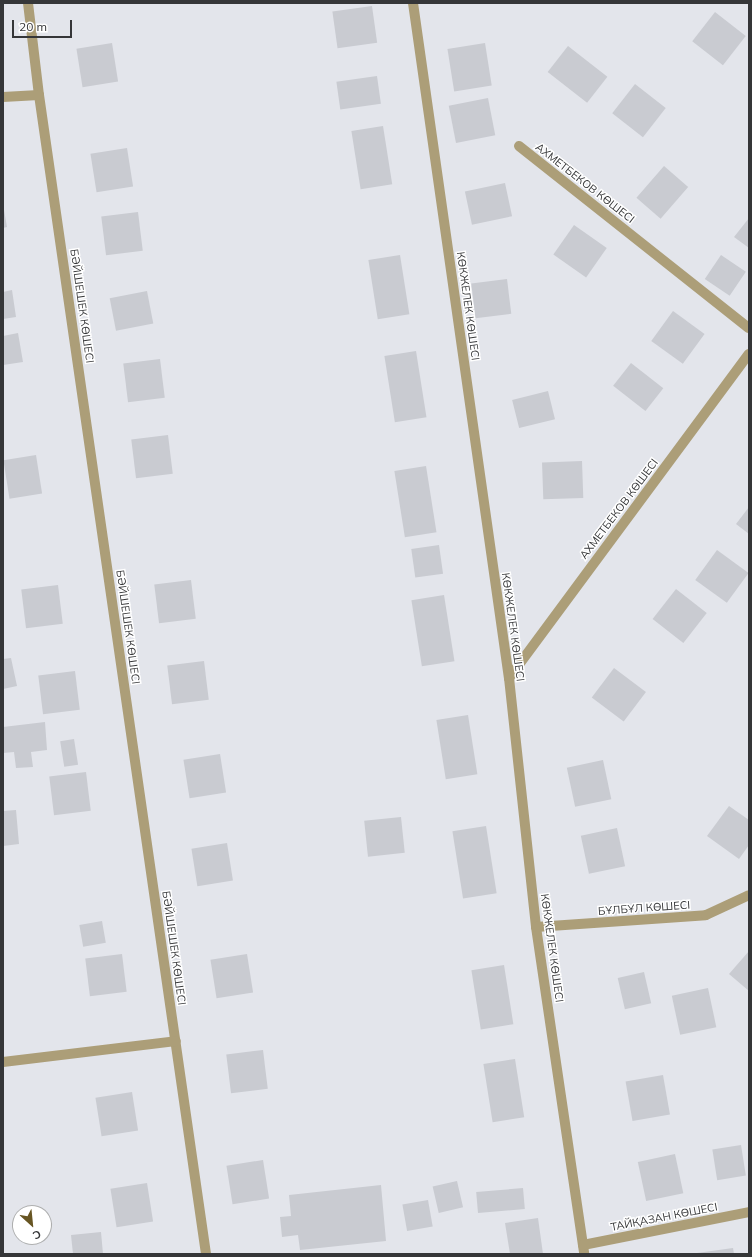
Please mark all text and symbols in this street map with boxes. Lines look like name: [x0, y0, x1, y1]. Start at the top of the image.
scale bar: [14, 12, 74, 38]
text: 20 m: [19, 19, 47, 34]
street label: АХМЕТБЕКОВ КӨШЕСІ: [533, 140, 637, 226]
street label: БӘЙШЕШЕК КӨШЕСІ: [67, 248, 97, 364]
street label: КӨКЖЕЛЕК КӨШЕСІ: [454, 251, 482, 361]
street label: АХМЕТБЕКОВ КӨШЕСІ: [577, 456, 661, 562]
street label: БӘЙШЕШЕК КӨШЕСІ: [113, 569, 143, 685]
street label: КӨКЖЕЛЕК КӨШЕСІ: [499, 572, 527, 682]
street label: БӘЙШЕШЕК КӨШЕСІ: [159, 890, 189, 1006]
street label: КӨКЖЕЛЕК КӨШЕСІ: [538, 893, 566, 1003]
street label: БҰЛБҰЛ КӨШЕСІ: [598, 898, 690, 918]
street label: ТАЙҚАЗАН КӨШЕСІ: [610, 1200, 718, 1234]
north arrow: [12, 1205, 52, 1245]
text: С: [30, 1227, 44, 1243]

